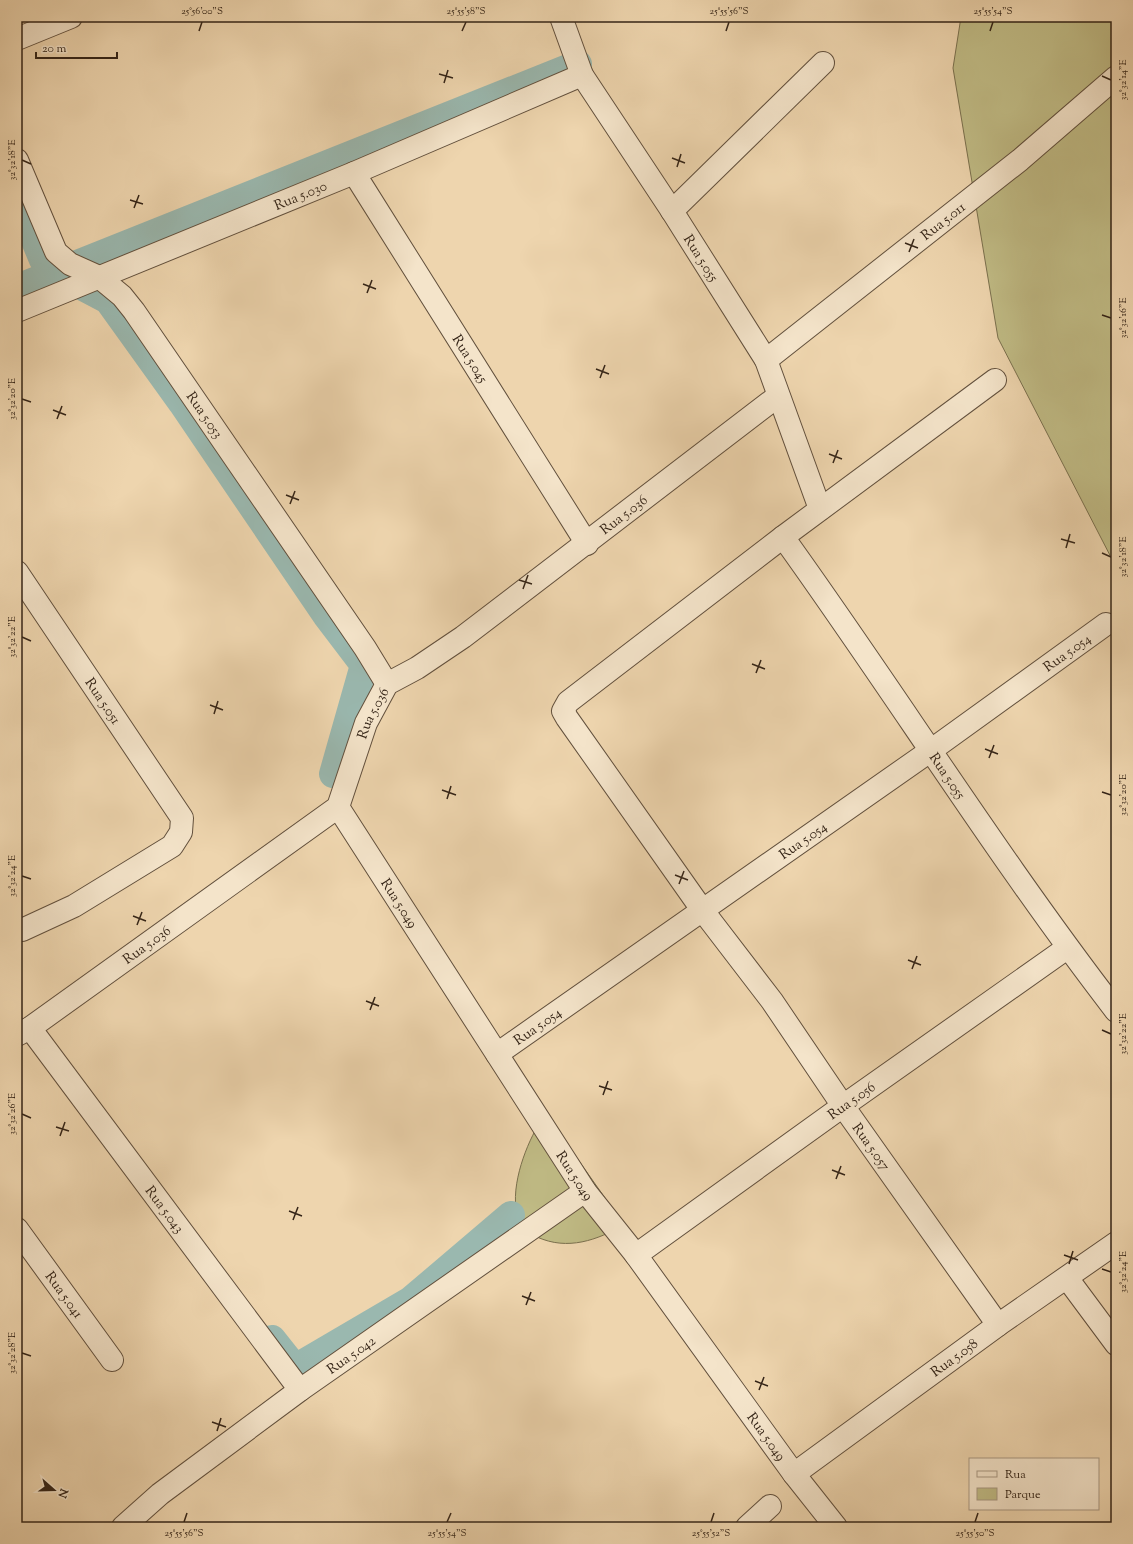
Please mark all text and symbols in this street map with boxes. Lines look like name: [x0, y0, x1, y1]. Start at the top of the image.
text: 25°56'00"S: [181, 4, 223, 19]
text: 25°55'58"S: [447, 4, 486, 19]
text: 25°55'56"S: [710, 4, 748, 19]
text: 25°55'54"S: [974, 4, 1012, 19]
scale bar: [36, 34, 117, 60]
text: 20 m: [42, 40, 67, 58]
text: 32°32'14"E: [1116, 60, 1131, 100]
text: 32°32'18"E: [5, 140, 20, 181]
street label: Rua 5.030: [271, 177, 330, 217]
street label: Rua 5.011: [917, 198, 971, 246]
street label: Rua 5.055: [677, 231, 722, 286]
text: 32°32'16"E: [1116, 298, 1131, 338]
street label: Rua 5.045: [446, 331, 492, 388]
text: 32°32'20"E: [5, 378, 20, 420]
street label: Rua 5.053: [180, 388, 227, 444]
street label: Rua 5.036: [597, 491, 652, 541]
text: 32°32'18"E: [1116, 537, 1131, 578]
text: 32°32'22"E: [5, 616, 20, 658]
street label: Rua 5.054: [1040, 630, 1096, 678]
street label: Rua 5.051: [79, 675, 125, 729]
street label: Rua 5.036: [353, 685, 395, 742]
street label: Rua 5.055: [923, 750, 969, 804]
text: 32°32'20"E: [1116, 774, 1131, 816]
street label: Rua 5.054: [776, 818, 832, 866]
text: 32°32'24"E: [5, 855, 20, 897]
street label: Rua 5.049: [375, 875, 422, 933]
street label: Rua 5.036: [119, 922, 176, 970]
street label: Rua 5.054: [510, 1004, 566, 1051]
text: 32°32'22"E: [1116, 1013, 1131, 1055]
street label: Rua 5.056: [824, 1078, 880, 1126]
text: 32°32'26"E: [5, 1093, 20, 1135]
street label: Rua 5.057: [846, 1120, 894, 1176]
street label: Rua 5.049: [550, 1148, 597, 1206]
street label: Rua 5.043: [139, 1182, 188, 1238]
text: 32°32'24"E: [1116, 1251, 1131, 1293]
street label: Rua 5.041: [39, 1268, 87, 1324]
text: 32°32'28"E: [5, 1332, 20, 1374]
street label: Rua 5.042: [324, 1332, 381, 1380]
street label: Rua 5.058: [927, 1335, 983, 1383]
street label: Rua 5.049: [741, 1409, 790, 1466]
legend: [969, 1458, 1099, 1510]
text: Rua: [1005, 1466, 1026, 1484]
north arrow: [34, 1470, 74, 1510]
text: N: [53, 1485, 72, 1500]
text: Parque: [1005, 1486, 1041, 1504]
text: 25°55'56"S: [165, 1526, 203, 1541]
text: 25°55'54"S: [428, 1526, 466, 1541]
text: 25°55'52"S: [692, 1526, 730, 1541]
text: 25°55'50"S: [956, 1526, 995, 1541]

